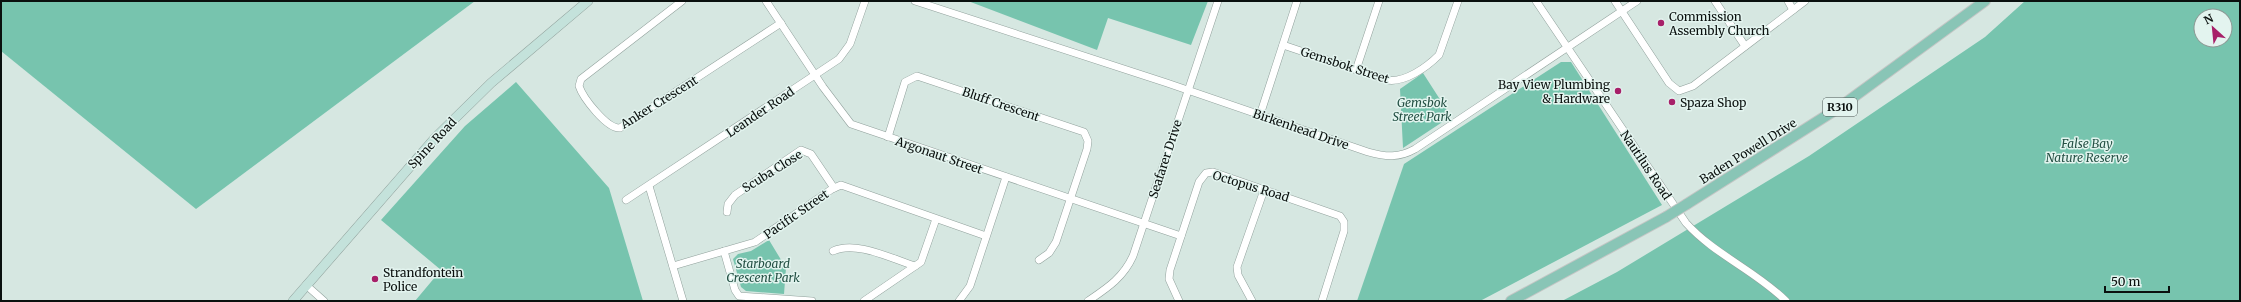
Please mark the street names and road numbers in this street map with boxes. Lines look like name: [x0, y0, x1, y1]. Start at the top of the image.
street label: Gemsbok Street: [1299, 44, 1391, 86]
street label: Anker Crescent: [617, 72, 701, 132]
street label: Leander Road: [723, 84, 797, 140]
street label: Bluff Crescent: [960, 84, 1042, 124]
road number: R310: [1823, 98, 1857, 116]
street label: Birkenhead Drive: [1251, 106, 1351, 152]
street label: Spine Road: [405, 114, 459, 172]
street label: Baden Powell Drive: [1697, 115, 1799, 187]
street label: Seafarer Drive: [1145, 118, 1185, 200]
street label: Nautilus Road: [1617, 127, 1675, 203]
street label: Argonaut Street: [892, 133, 985, 177]
street label: Scuba Close: [739, 147, 805, 195]
street label: Octopus Road: [1211, 167, 1291, 205]
street label: Pacific Street: [761, 186, 832, 242]

